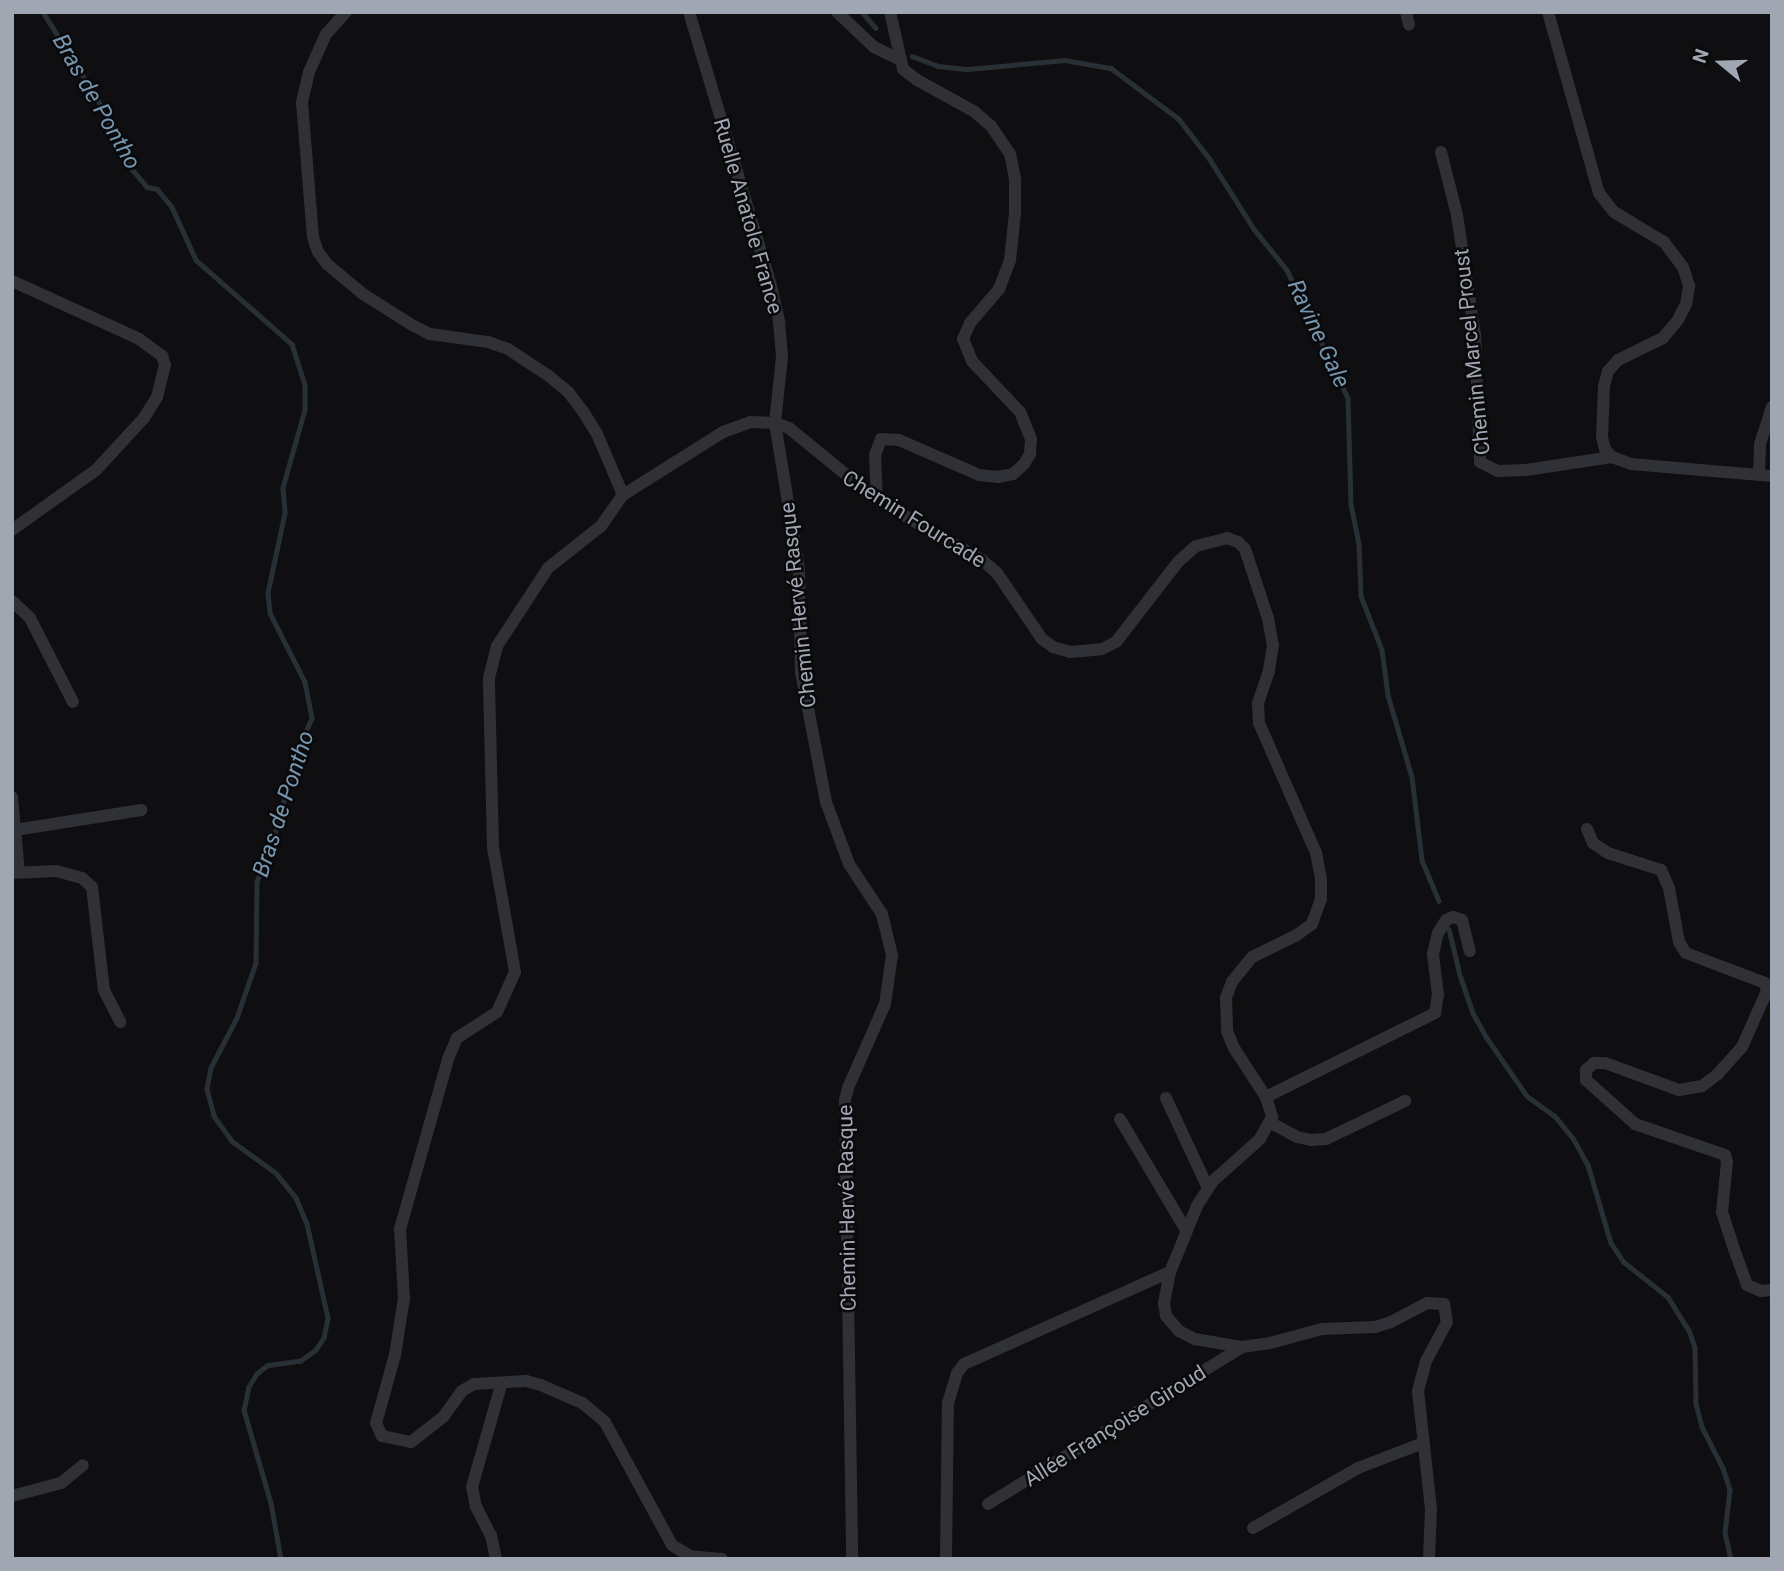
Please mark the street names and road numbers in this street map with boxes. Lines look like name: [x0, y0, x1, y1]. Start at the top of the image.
street label: Ruelle Anatole France: [708, 115, 788, 317]
street label: Chemin Marcel Proust: [1449, 248, 1495, 456]
street label: Chemin Fourcade: [838, 465, 990, 573]
street label: Chemin Hervé Rasque: [775, 501, 821, 709]
street label: Chemin Hervé Rasque: [833, 1105, 861, 1311]
street label: Allée Françoise Giroud: [1020, 1360, 1210, 1492]

